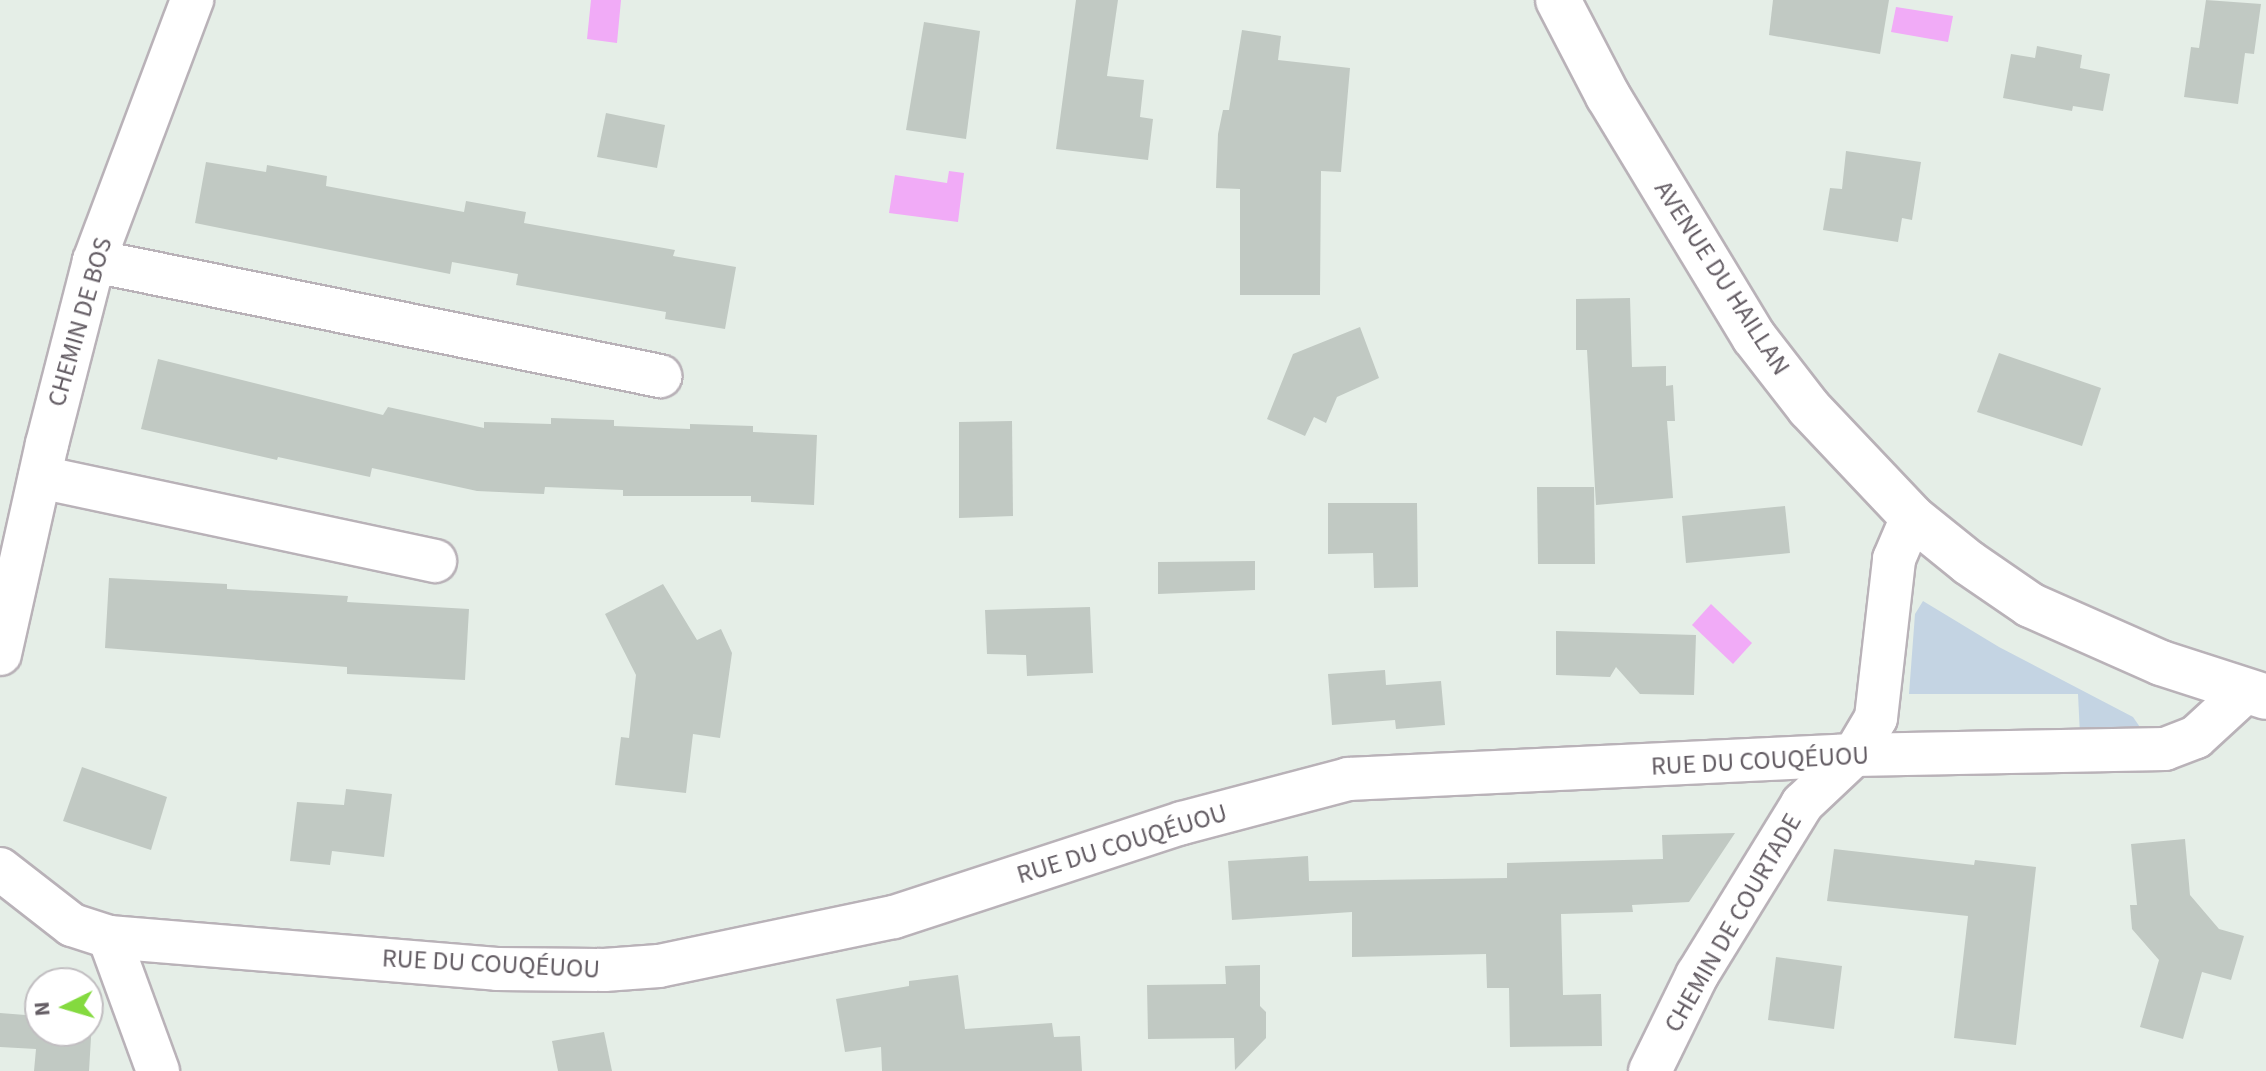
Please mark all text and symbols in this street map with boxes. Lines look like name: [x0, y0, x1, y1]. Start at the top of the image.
street label: AVENUE DU HAILLAN: [1648, 175, 1796, 381]
street label: CHEMIN DE BOS: [41, 234, 119, 410]
street label: RUE DU COUQÉUOU: [1650, 740, 1870, 782]
street label: RUE DU COUQÉUOU: [1013, 797, 1231, 891]
street label: CHEMIN DE COURTADE: [1658, 808, 1808, 1038]
street label: RUE DU COUQÉUOU: [381, 943, 601, 985]
north arrow: [24, 967, 104, 1047]
text: N: [26, 1000, 59, 1018]

